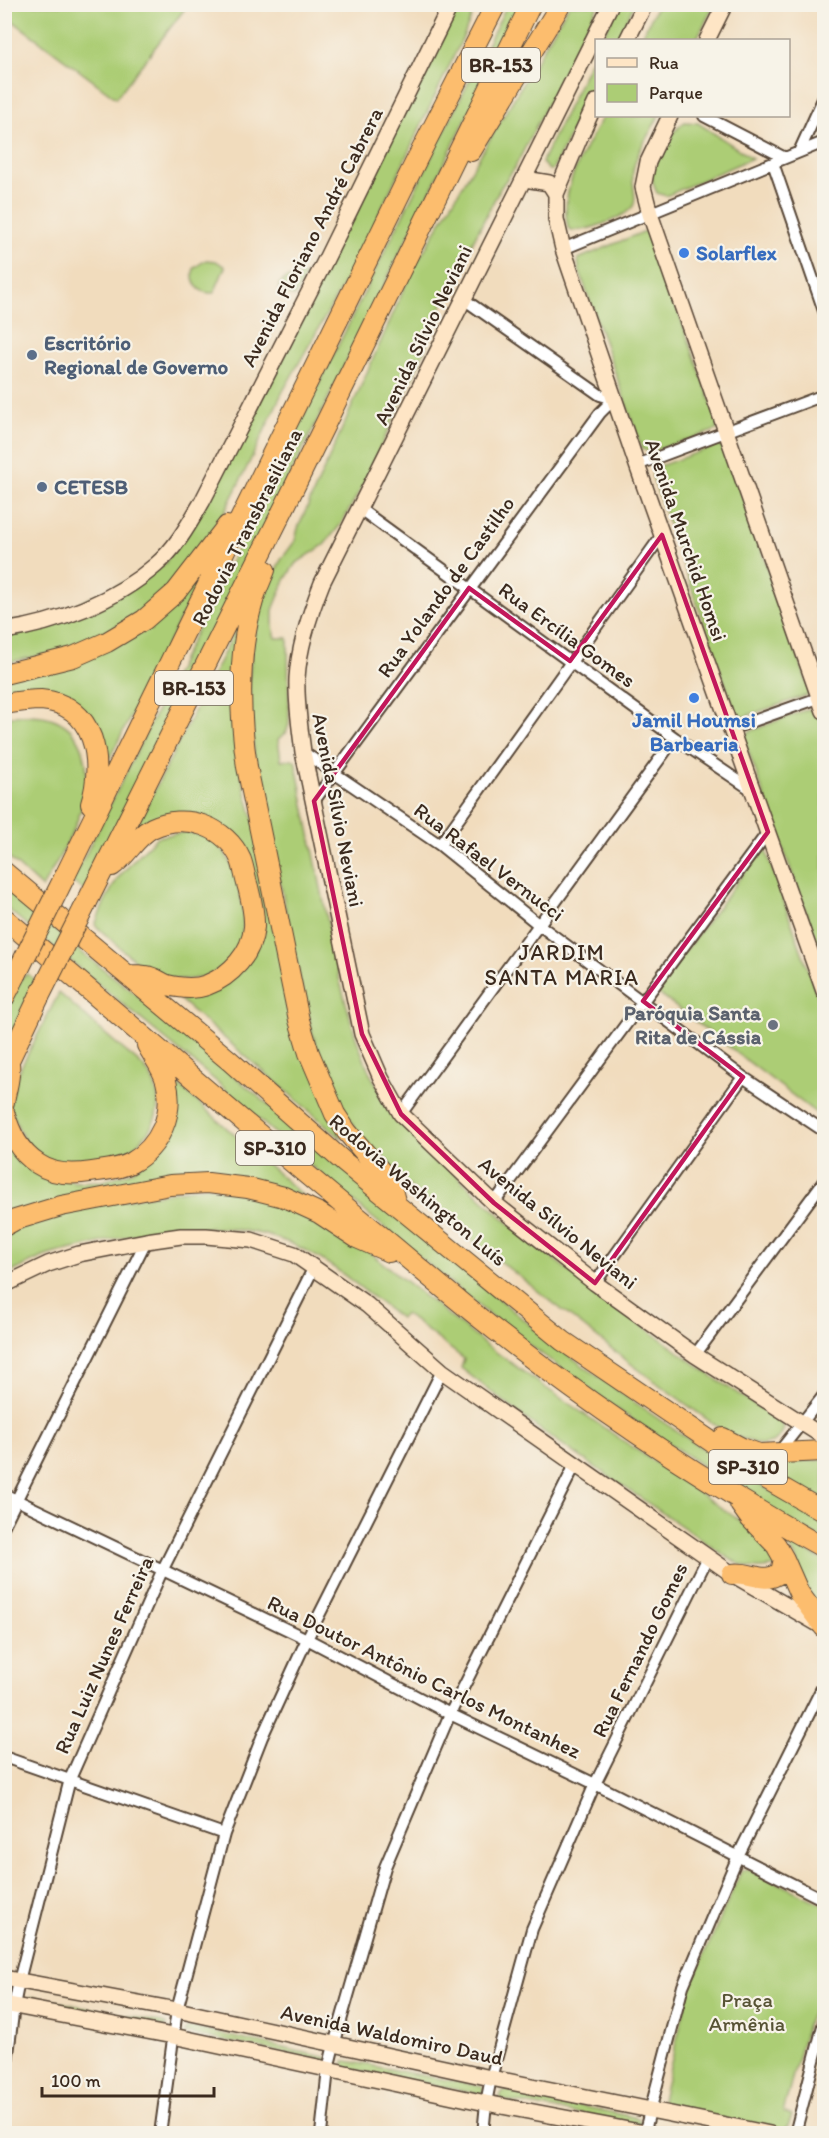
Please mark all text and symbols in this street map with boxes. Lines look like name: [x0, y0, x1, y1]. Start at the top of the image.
legend: [595, 39, 790, 117]
road number: BR-153: [462, 48, 540, 82]
text: Rua: [649, 52, 679, 74]
text: Parque: [649, 82, 703, 104]
street label: Avenida Floriano André Cabrera: [235, 103, 388, 371]
place label: Solarflex: [696, 240, 777, 265]
street label: Avenida Sílvio Neviani: [368, 241, 477, 429]
marker: Solarflex: [677, 246, 691, 260]
place label: Escritório Regional de Governo: [44, 330, 229, 380]
marker: Escritório Regional de Governo: [25, 348, 39, 362]
street label: Rodovia Transbrasiliana: [186, 424, 307, 630]
street label: Avenida Murchid Homsi: [640, 435, 733, 644]
place label: CETESB: [54, 474, 128, 499]
marker: CETESB: [35, 480, 49, 494]
street label: Rua Yolando de Castilho: [371, 491, 520, 682]
street label: Rua Ercília Gomes: [494, 577, 640, 693]
road number: BR-153: [155, 671, 233, 705]
marker: Jamil Houmsi Barbearia: [687, 691, 701, 705]
place label: Jamil Houmsi Barbearia: [631, 707, 756, 756]
street label: Avenida Sílvio Neviani: [307, 711, 370, 909]
street label: Rua Rafael Vernucci: [409, 797, 569, 926]
district label: JARDIM SANTA MARIA: [485, 939, 639, 991]
place label: Paróquia Santa Rita de Cássia: [624, 1000, 762, 1049]
marker: Paróquia Santa Rita de Cássia: [766, 1018, 780, 1032]
street label: Rodovia Washington Luís: [324, 1108, 512, 1271]
road number: SP-310: [236, 1131, 314, 1165]
street label: Avenida Sílvio Neviani: [474, 1151, 643, 1294]
road number: SP-310: [709, 1450, 787, 1484]
street label: Rua Luiz Nunes Ferreira: [49, 1552, 158, 1757]
street label: Rua Fernando Gomes: [586, 1558, 693, 1741]
street label: Rua Doutor Antônio Carlos Montanhez: [263, 1590, 585, 1764]
park label: Praça Armênia: [709, 1987, 785, 2036]
street label: Avenida Waldomiro Daud: [279, 1999, 505, 2070]
scale bar: [42, 2060, 214, 2098]
text: 100 m: [51, 2070, 101, 2092]

